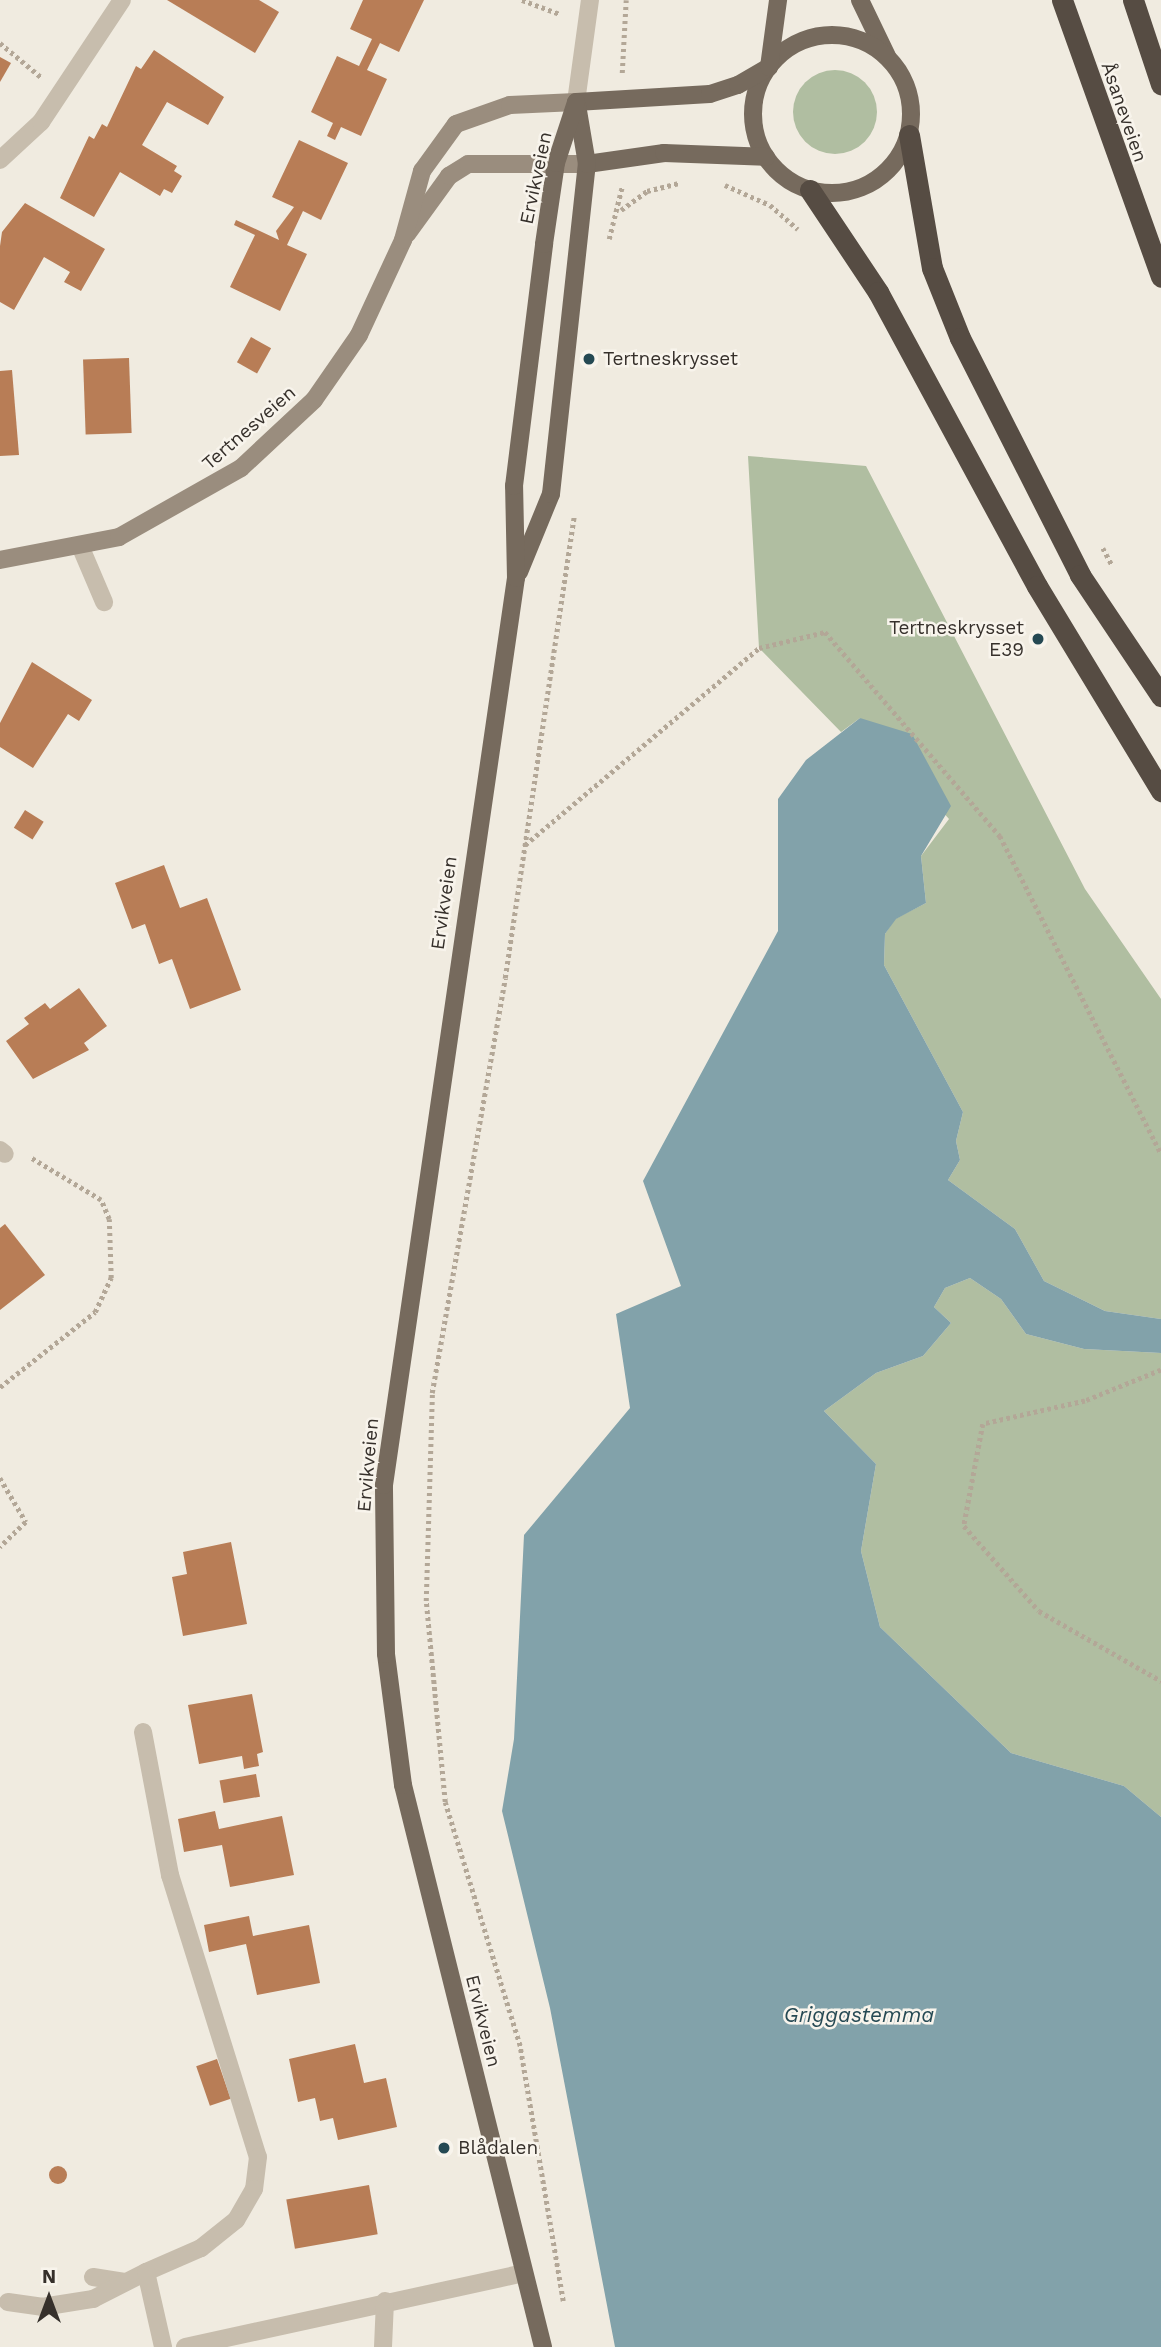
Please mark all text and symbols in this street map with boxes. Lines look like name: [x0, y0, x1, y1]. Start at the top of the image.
street label: Åsaneveien: [1096, 59, 1152, 165]
street label: Ervikveien: [515, 130, 557, 226]
place label: Tertneskrysset: [603, 348, 738, 370]
marker: Tertneskrysset: [581, 351, 597, 367]
street label: Tertnesveien: [198, 381, 300, 475]
place label: Tertneskrysset E39: [889, 617, 1024, 661]
marker: Tertneskrysset E39: [1030, 631, 1046, 647]
street label: Ervikveien: [426, 855, 462, 951]
street label: Ervikveien: [353, 1417, 383, 1513]
street label: Ervikveien: [461, 1973, 505, 2069]
water label: Griggastemma: [784, 2002, 934, 2028]
place label: Blådalen: [458, 2137, 538, 2159]
marker: Blådalen: [436, 2140, 452, 2156]
north arrow: [14, 2263, 84, 2333]
text: N: [42, 2265, 56, 2288]

